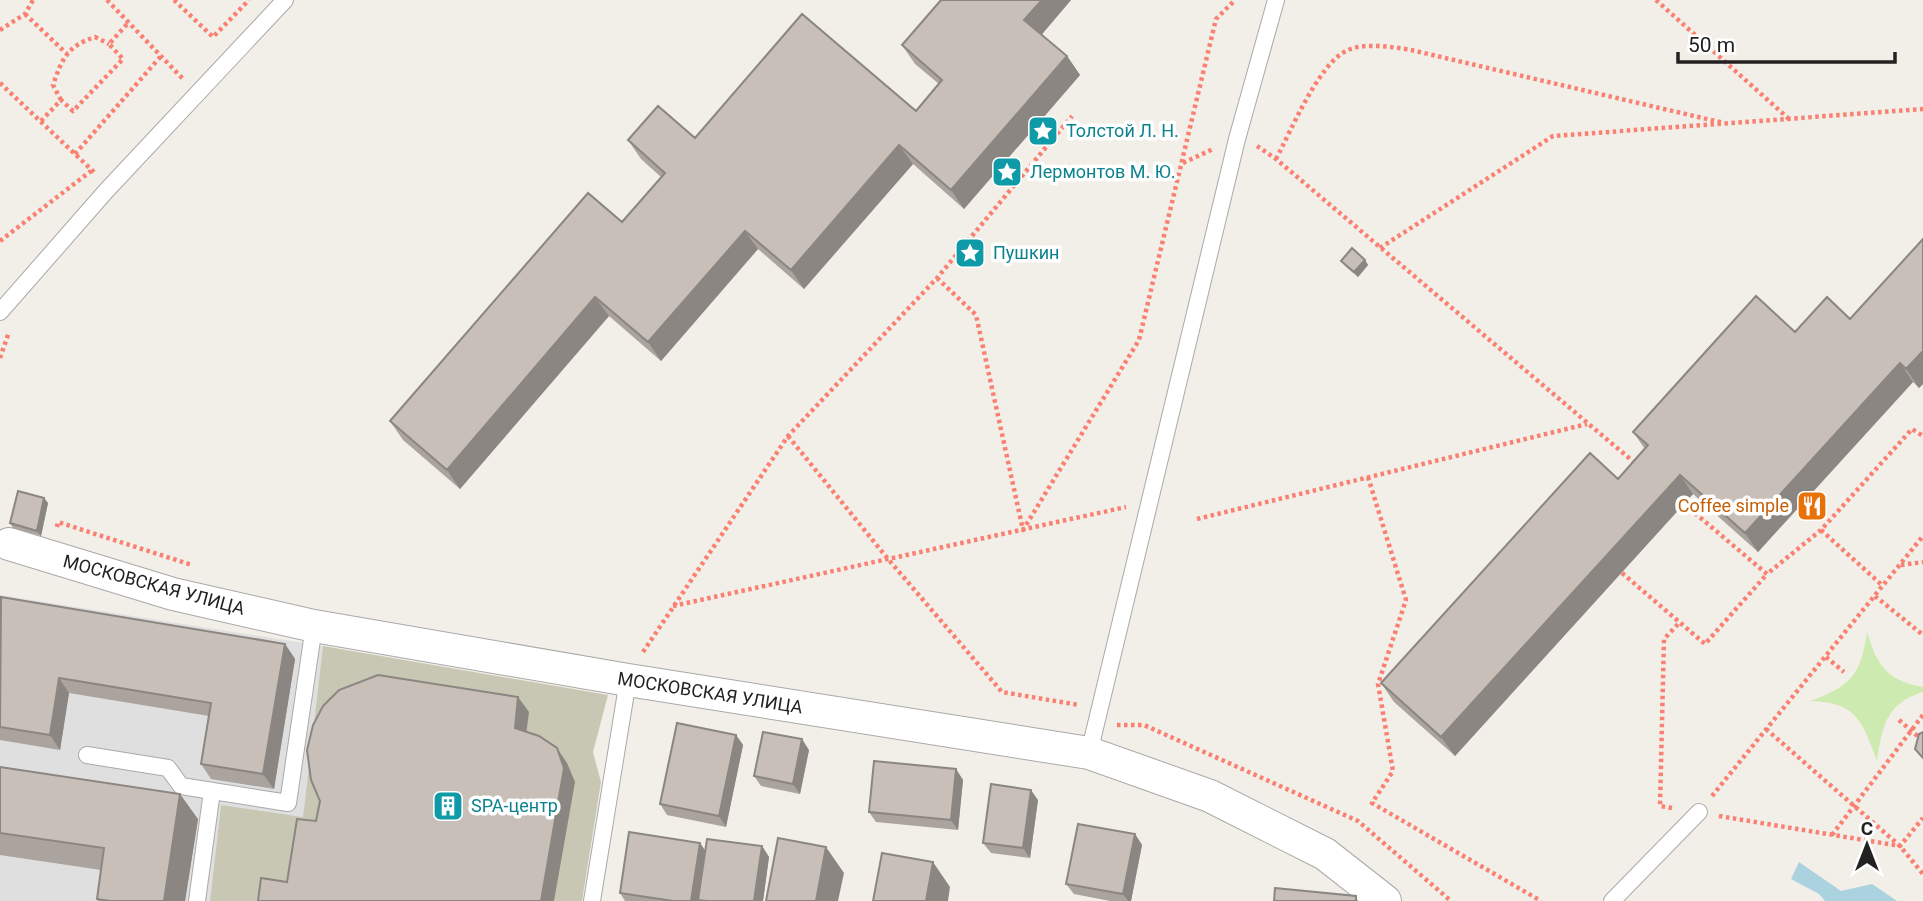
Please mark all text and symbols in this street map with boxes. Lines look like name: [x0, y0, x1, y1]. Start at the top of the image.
scale bar: [1678, 21, 1895, 65]
text: 50 m: [1688, 33, 1735, 57]
place icon: Толстой Л. Н.: [1026, 114, 1060, 148]
place label: Толстой Л. Н.: [1066, 120, 1179, 141]
place icon: Лермонтов М. Ю.: [990, 155, 1024, 189]
place label: Лермонтов М. Ю.: [1030, 161, 1175, 182]
place icon: Пушкин: [953, 236, 987, 270]
place label: Пушкин: [993, 242, 1059, 263]
restaurant icon: Coffee simple: [1795, 489, 1829, 523]
place label: Coffee simple: [1678, 495, 1789, 516]
street label: МОСКОВСКАЯ УЛИЦА: [61, 550, 247, 619]
street label: МОСКОВСКАЯ УЛИЦА: [616, 667, 804, 718]
building icon: SPA-центр: [431, 789, 465, 823]
place label: SPA-центр: [471, 795, 558, 816]
north arrow: [1832, 810, 1902, 880]
text: С: [1861, 817, 1873, 840]

